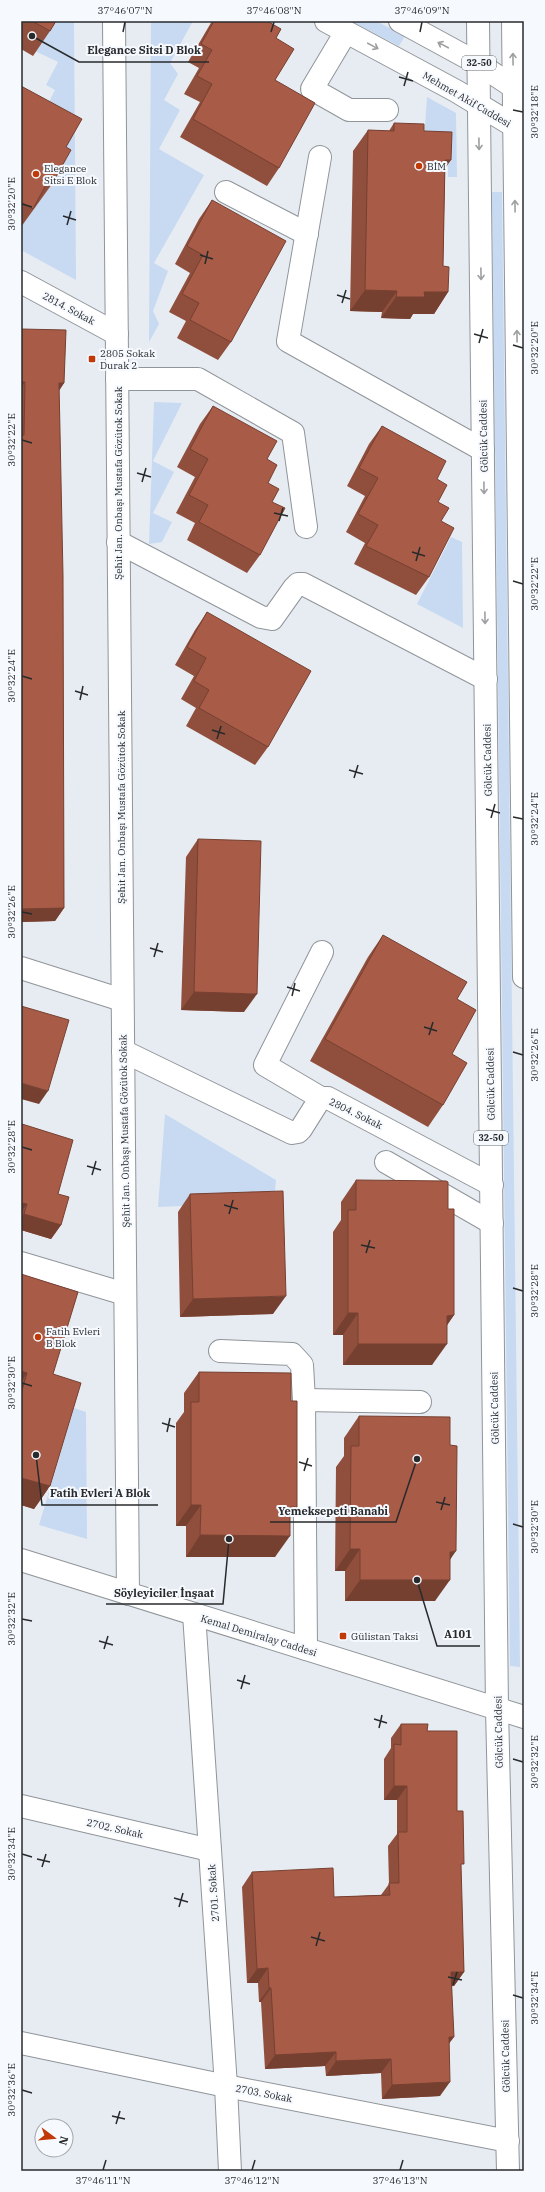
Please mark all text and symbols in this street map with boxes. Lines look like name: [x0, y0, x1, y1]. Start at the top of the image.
text: 37°46'07"N: [98, 4, 153, 17]
text: 37°46'08"N: [247, 4, 302, 17]
text: 37°46'09"N: [395, 4, 450, 17]
callout: Elegance Sitsi D Blok: [79, 39, 209, 62]
one-way arrow: [437, 40, 449, 48]
text: Elegance Sitsi D Blok: [87, 43, 201, 57]
one-way arrow: [366, 43, 378, 51]
one-way arrow: [510, 53, 517, 66]
road number: 32-50: [462, 56, 496, 70]
street label: Mehmet Akif Caddesi: [420, 69, 513, 130]
text: 30°32'18"E: [528, 85, 541, 139]
one-way arrow: [475, 137, 483, 150]
place label: BİM: [427, 160, 446, 173]
marker: BİM: [414, 161, 424, 171]
place label: Elegance Sitsi E Blok: [44, 162, 97, 187]
marker: Elegance Sitsi E Blok: [31, 169, 41, 179]
text: 30°32'20"E: [5, 177, 18, 231]
one-way arrow: [511, 200, 519, 213]
one-way arrow: [477, 267, 485, 280]
street label: 2814. Sokak: [40, 289, 97, 328]
text: 30°32'20"E: [528, 321, 541, 375]
one-way arrow: [513, 330, 521, 343]
place label: 2805 Sokak Durak 2: [100, 347, 155, 372]
marker: 2805 Sokak Durak 2: [87, 354, 97, 364]
street label: Şehit Jan. Onbaşı Mustafa Gözütok Sokak: [112, 386, 125, 580]
street label: Gölcük Caddesi: [476, 400, 491, 472]
text: 30°32'22"E: [5, 413, 18, 467]
one-way arrow: [480, 481, 488, 494]
text: 30°32'22"E: [528, 557, 541, 611]
one-way arrow: [481, 611, 489, 624]
text: 30°32'24"E: [5, 649, 18, 703]
street label: Şehit Jan. Onbaşı Mustafa Gözütok Sokak: [115, 710, 128, 904]
street label: Gölcük Caddesi: [480, 724, 495, 796]
text: 30°32'24"E: [528, 792, 541, 846]
text: 30°32'26"E: [5, 885, 18, 939]
text: 30°32'26"E: [528, 1028, 541, 1082]
street label: Şehit Jan. Onbaşı Mustafa Gözütok Sokak: [116, 1034, 133, 1228]
street label: Gölcük Caddesi: [483, 1048, 498, 1120]
street label: 2804. Sokak: [327, 1095, 385, 1132]
text: 30°32'28"E: [5, 1120, 18, 1174]
road number: 32-50: [474, 1131, 508, 1145]
text: 30°32'28"E: [528, 1264, 541, 1318]
place label: Fatih Evleri B Blok: [46, 1325, 100, 1350]
marker: Fatih Evleri B Blok: [33, 1332, 43, 1342]
text: 30°32'30"E: [5, 1356, 18, 1410]
street label: Gölcük Caddesi: [487, 1372, 502, 1444]
callout: Fatih Evleri A Blok: [42, 1482, 158, 1505]
text: Fatih Evleri A Blok: [50, 1486, 150, 1500]
callout: Yemeksepeti Banabi: [270, 1499, 396, 1522]
text: 30°32'30"E: [528, 1500, 541, 1554]
text: Yemeksepeti Banabi: [278, 1504, 388, 1518]
callout: Söyleyiciler İnşaat: [106, 1581, 223, 1604]
text: Söyleyiciler İnşaat: [114, 1586, 214, 1600]
text: 30°32'32"E: [5, 1592, 18, 1646]
street label: Kemal Demiralay Caddesi: [199, 1612, 319, 1659]
callout: A101: [437, 1623, 480, 1646]
text: A101: [444, 1627, 472, 1641]
place label: Gülistan Taksi: [351, 1630, 419, 1643]
marker: Gülistan Taksi: [338, 1631, 348, 1641]
street label: Gölcük Caddesi: [491, 1696, 506, 1768]
text: 30°32'32"E: [528, 1735, 541, 1789]
street label: 2702. Sokak: [85, 1816, 145, 1841]
text: 30°32'34"E: [5, 1827, 18, 1881]
street label: 2701. Sokak: [205, 1864, 222, 1922]
text: 30°32'34"E: [528, 1971, 541, 2025]
street label: Gölcük Caddesi: [498, 2020, 513, 2092]
text: 30°32'36"E: [5, 2063, 18, 2117]
street label: 2703. Sokak: [234, 2082, 294, 2105]
north arrow: [34, 2118, 74, 2158]
text: N: [56, 2135, 72, 2147]
text: 37°46'11"N: [76, 2174, 131, 2187]
text: 37°46'12"N: [225, 2174, 280, 2187]
text: 37°46'13"N: [373, 2174, 428, 2187]

